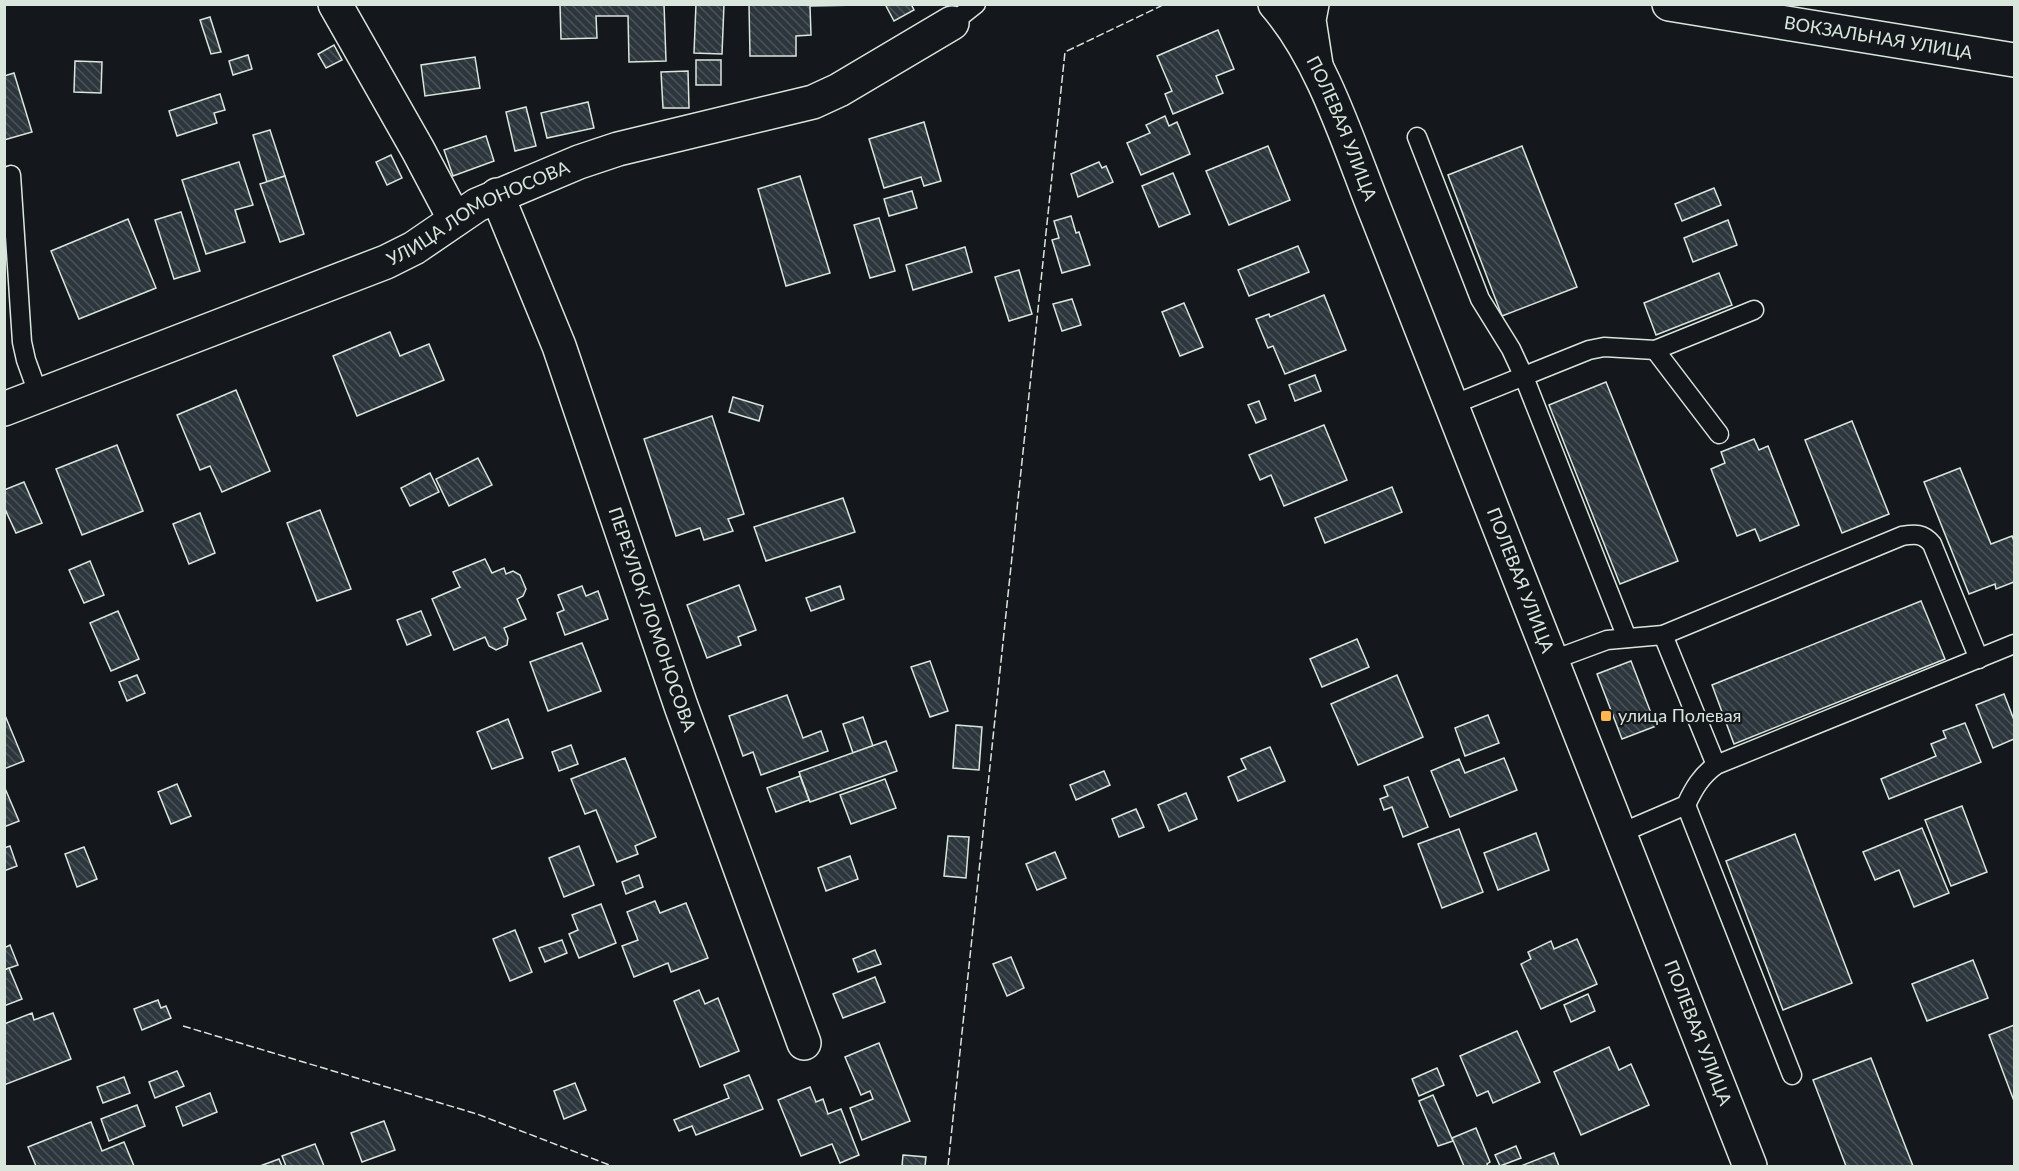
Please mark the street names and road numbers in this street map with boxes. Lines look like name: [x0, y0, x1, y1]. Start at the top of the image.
street label: ВОКЗАЛЬНАЯ УЛИЦА: [1783, 11, 1975, 63]
street label: ПОЛЕВАЯ УЛИЦА: [1302, 52, 1382, 204]
street label: УЛИЦА ЛОМОНОСОВА: [383, 155, 573, 270]
street label: ПЕРЕУЛОК ЛОМОНОСОВА: [604, 504, 702, 735]
street label: ПОЛЕВАЯ УЛИЦА: [1483, 504, 1560, 657]
street label: ПОЛЕВАЯ УЛИЦА: [1660, 957, 1737, 1109]

